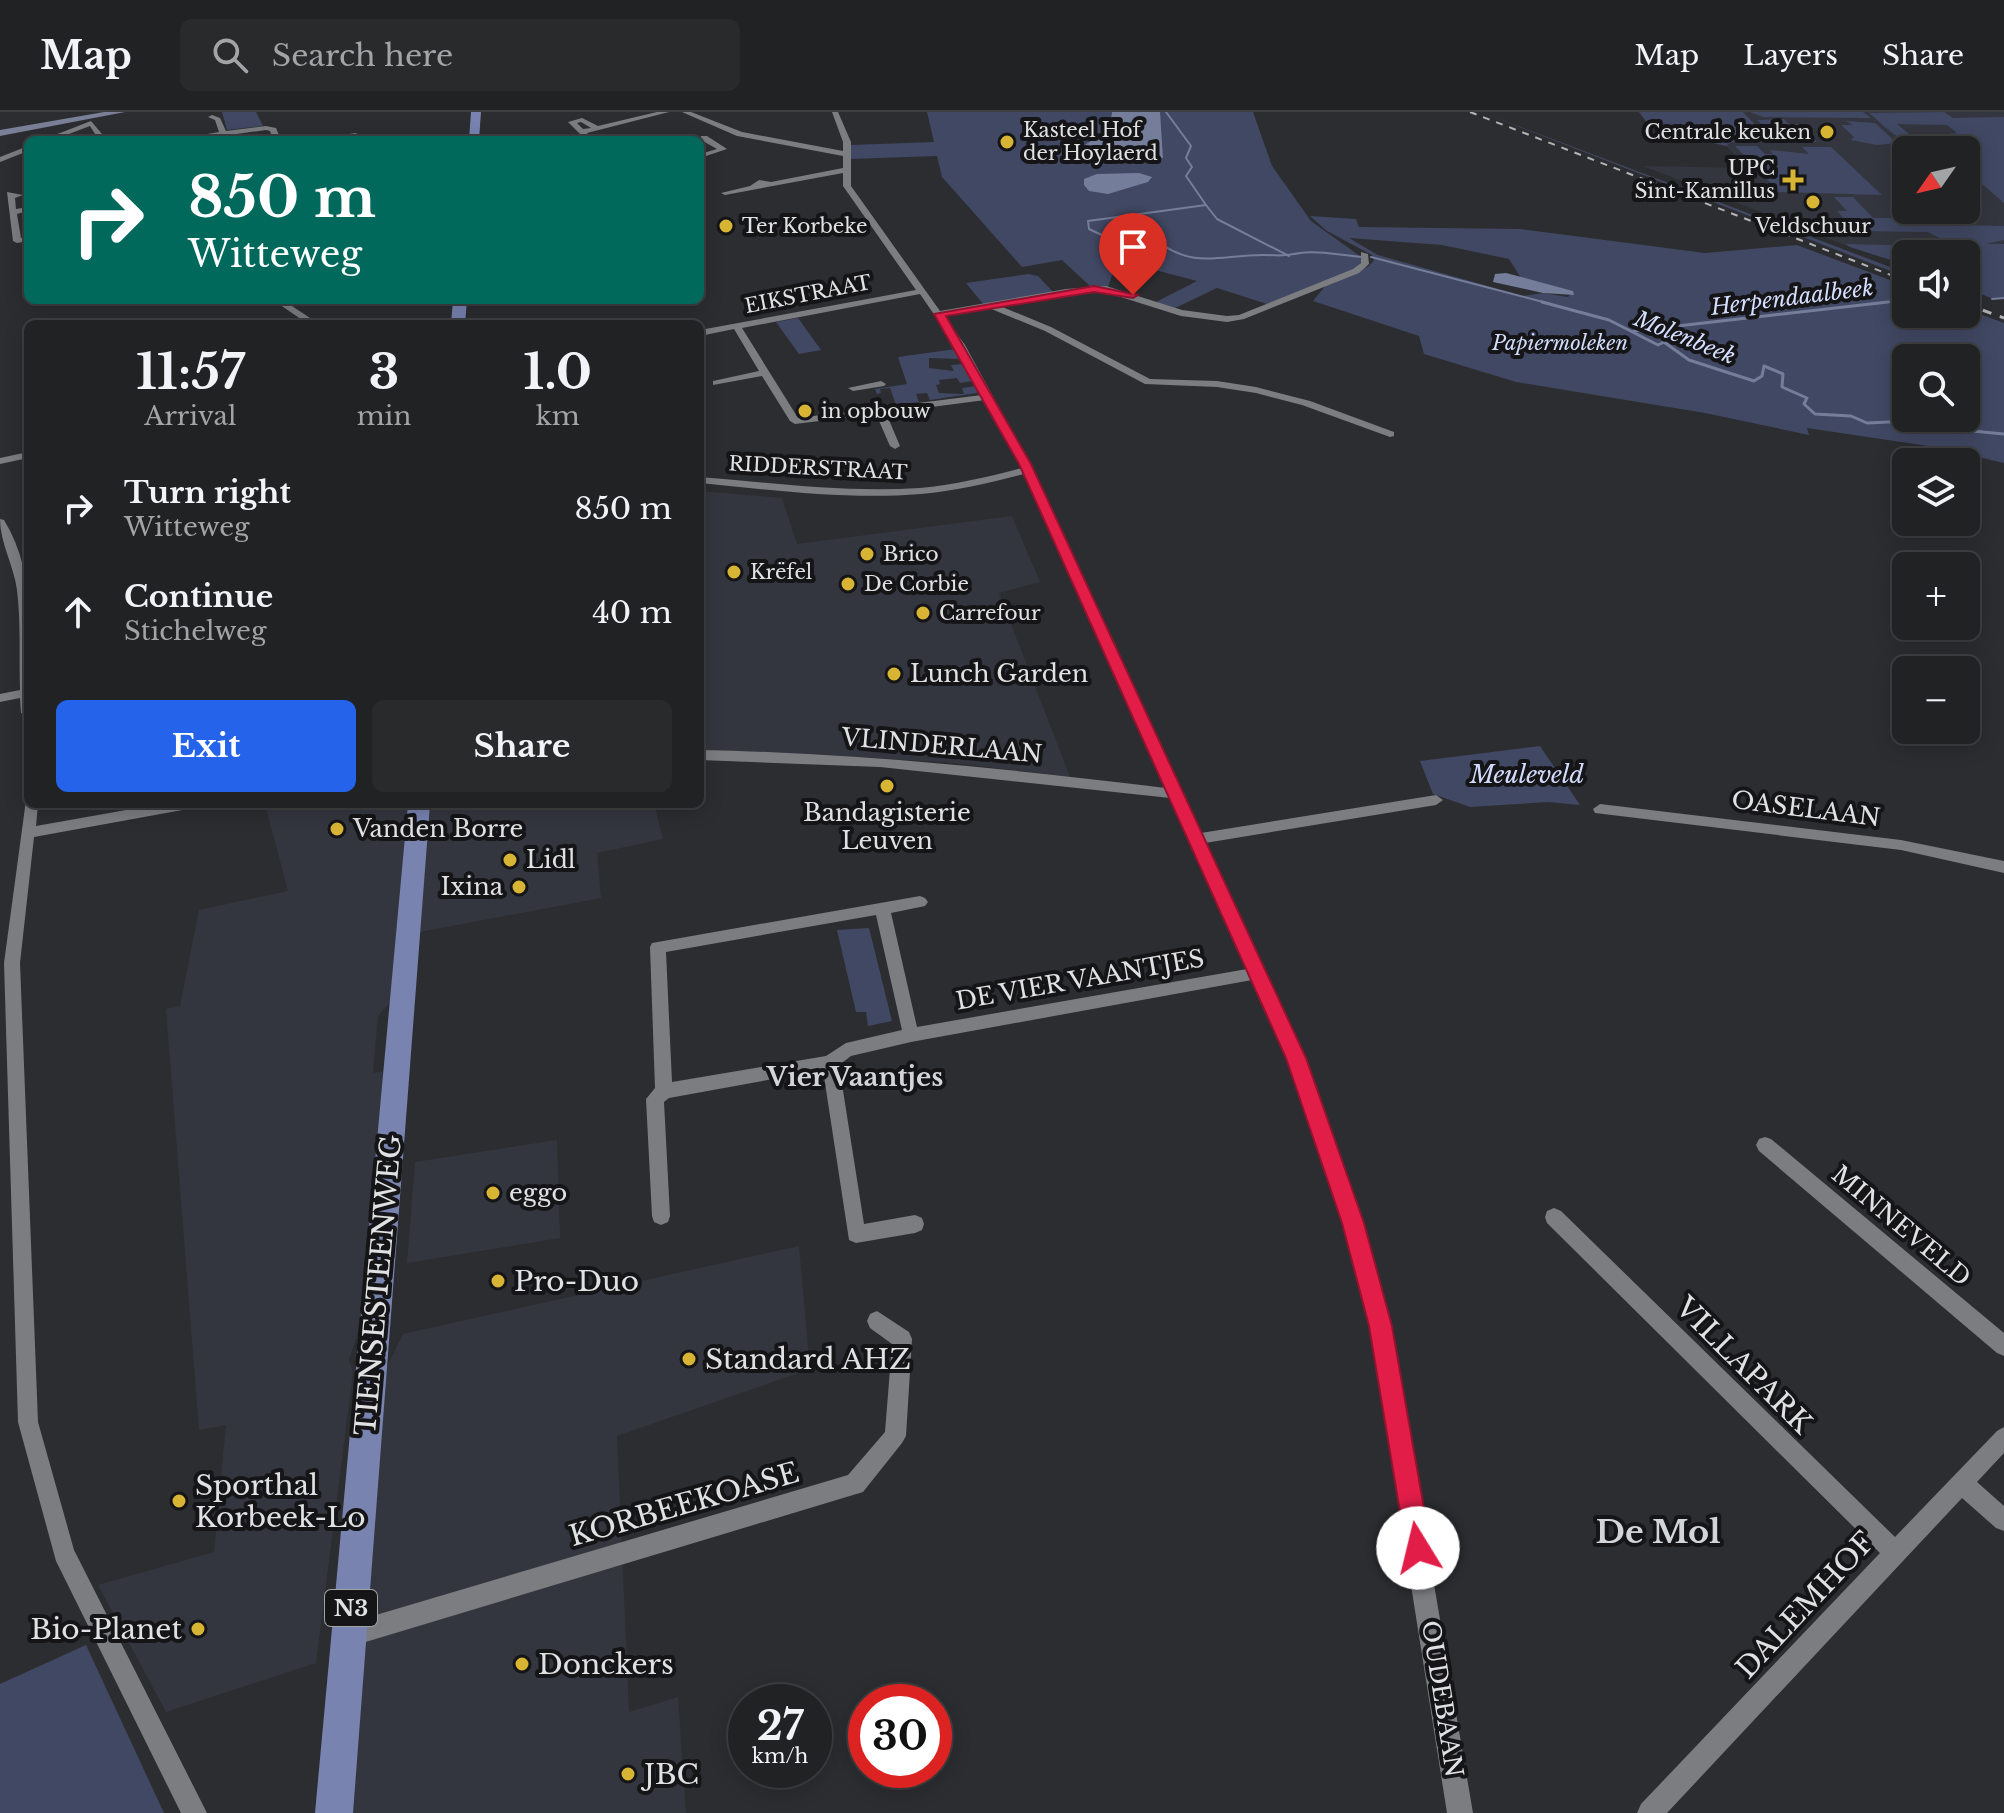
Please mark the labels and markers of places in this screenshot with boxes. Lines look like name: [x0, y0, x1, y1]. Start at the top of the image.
place label: Kasteel Hof der Hoylaerd: [1023, 118, 1158, 165]
place label: Centrale keuken: [1645, 120, 1811, 144]
marker: Centrale keuken: [1818, 123, 1836, 141]
marker: Kasteel Hof der Hoylaerd: [998, 133, 1016, 151]
place label: UPC Sint-Kamillus: [1634, 156, 1775, 203]
marker: UPC Sint-Kamillus: [1782, 169, 1804, 191]
marker: Veldschuur: [1804, 193, 1822, 211]
pin: [1099, 213, 1167, 295]
place label: Ter Korbeke: [742, 214, 867, 238]
place label: Veldschuur: [1754, 214, 1871, 238]
marker: Ter Korbeke: [717, 217, 735, 235]
place label: in opbouw: [821, 399, 931, 423]
marker: in opbouw: [796, 402, 814, 420]
place label: Brico: [883, 542, 939, 566]
marker: Brico: [858, 545, 876, 563]
place label: Krëfel: [750, 560, 812, 584]
marker: Krëfel: [725, 563, 743, 581]
place label: De Corbie: [864, 572, 969, 596]
marker: De Corbie: [839, 575, 857, 593]
place label: Carrefour: [939, 601, 1041, 625]
marker: Carrefour: [914, 604, 932, 622]
place label: Lunch Garden: [910, 659, 1088, 688]
marker: Lunch Garden: [885, 665, 903, 683]
marker: Bandagisterie Leuven: [878, 777, 896, 795]
place label: Bandagisterie Leuven: [803, 798, 971, 855]
place label: Vanden Borre: [352, 814, 523, 843]
marker: Vanden Borre: [328, 820, 346, 838]
place label: Lidl: [526, 845, 576, 874]
marker: Lidl: [501, 851, 519, 869]
place label: Ixina: [440, 872, 504, 901]
marker: Ixina: [510, 878, 528, 896]
place label: eggo: [509, 1178, 567, 1207]
marker: eggo: [484, 1184, 502, 1202]
place label: Pro-Duo: [514, 1264, 639, 1299]
marker: Pro-Duo: [489, 1272, 507, 1290]
place label: Standard AHZ: [705, 1342, 911, 1377]
marker: Standard AHZ: [680, 1350, 698, 1368]
place label: Sporthal Korbeek-Lo: [195, 1468, 366, 1535]
marker: Sporthal Korbeek-Lo: [170, 1492, 188, 1510]
place label: Bio-Planet: [30, 1612, 182, 1647]
marker: Bio-Planet: [189, 1620, 207, 1638]
place label: Donckers: [538, 1647, 674, 1682]
marker: Donckers: [513, 1655, 531, 1673]
place label: JBC: [640, 1757, 699, 1792]
marker: JBC: [619, 1765, 637, 1783]

